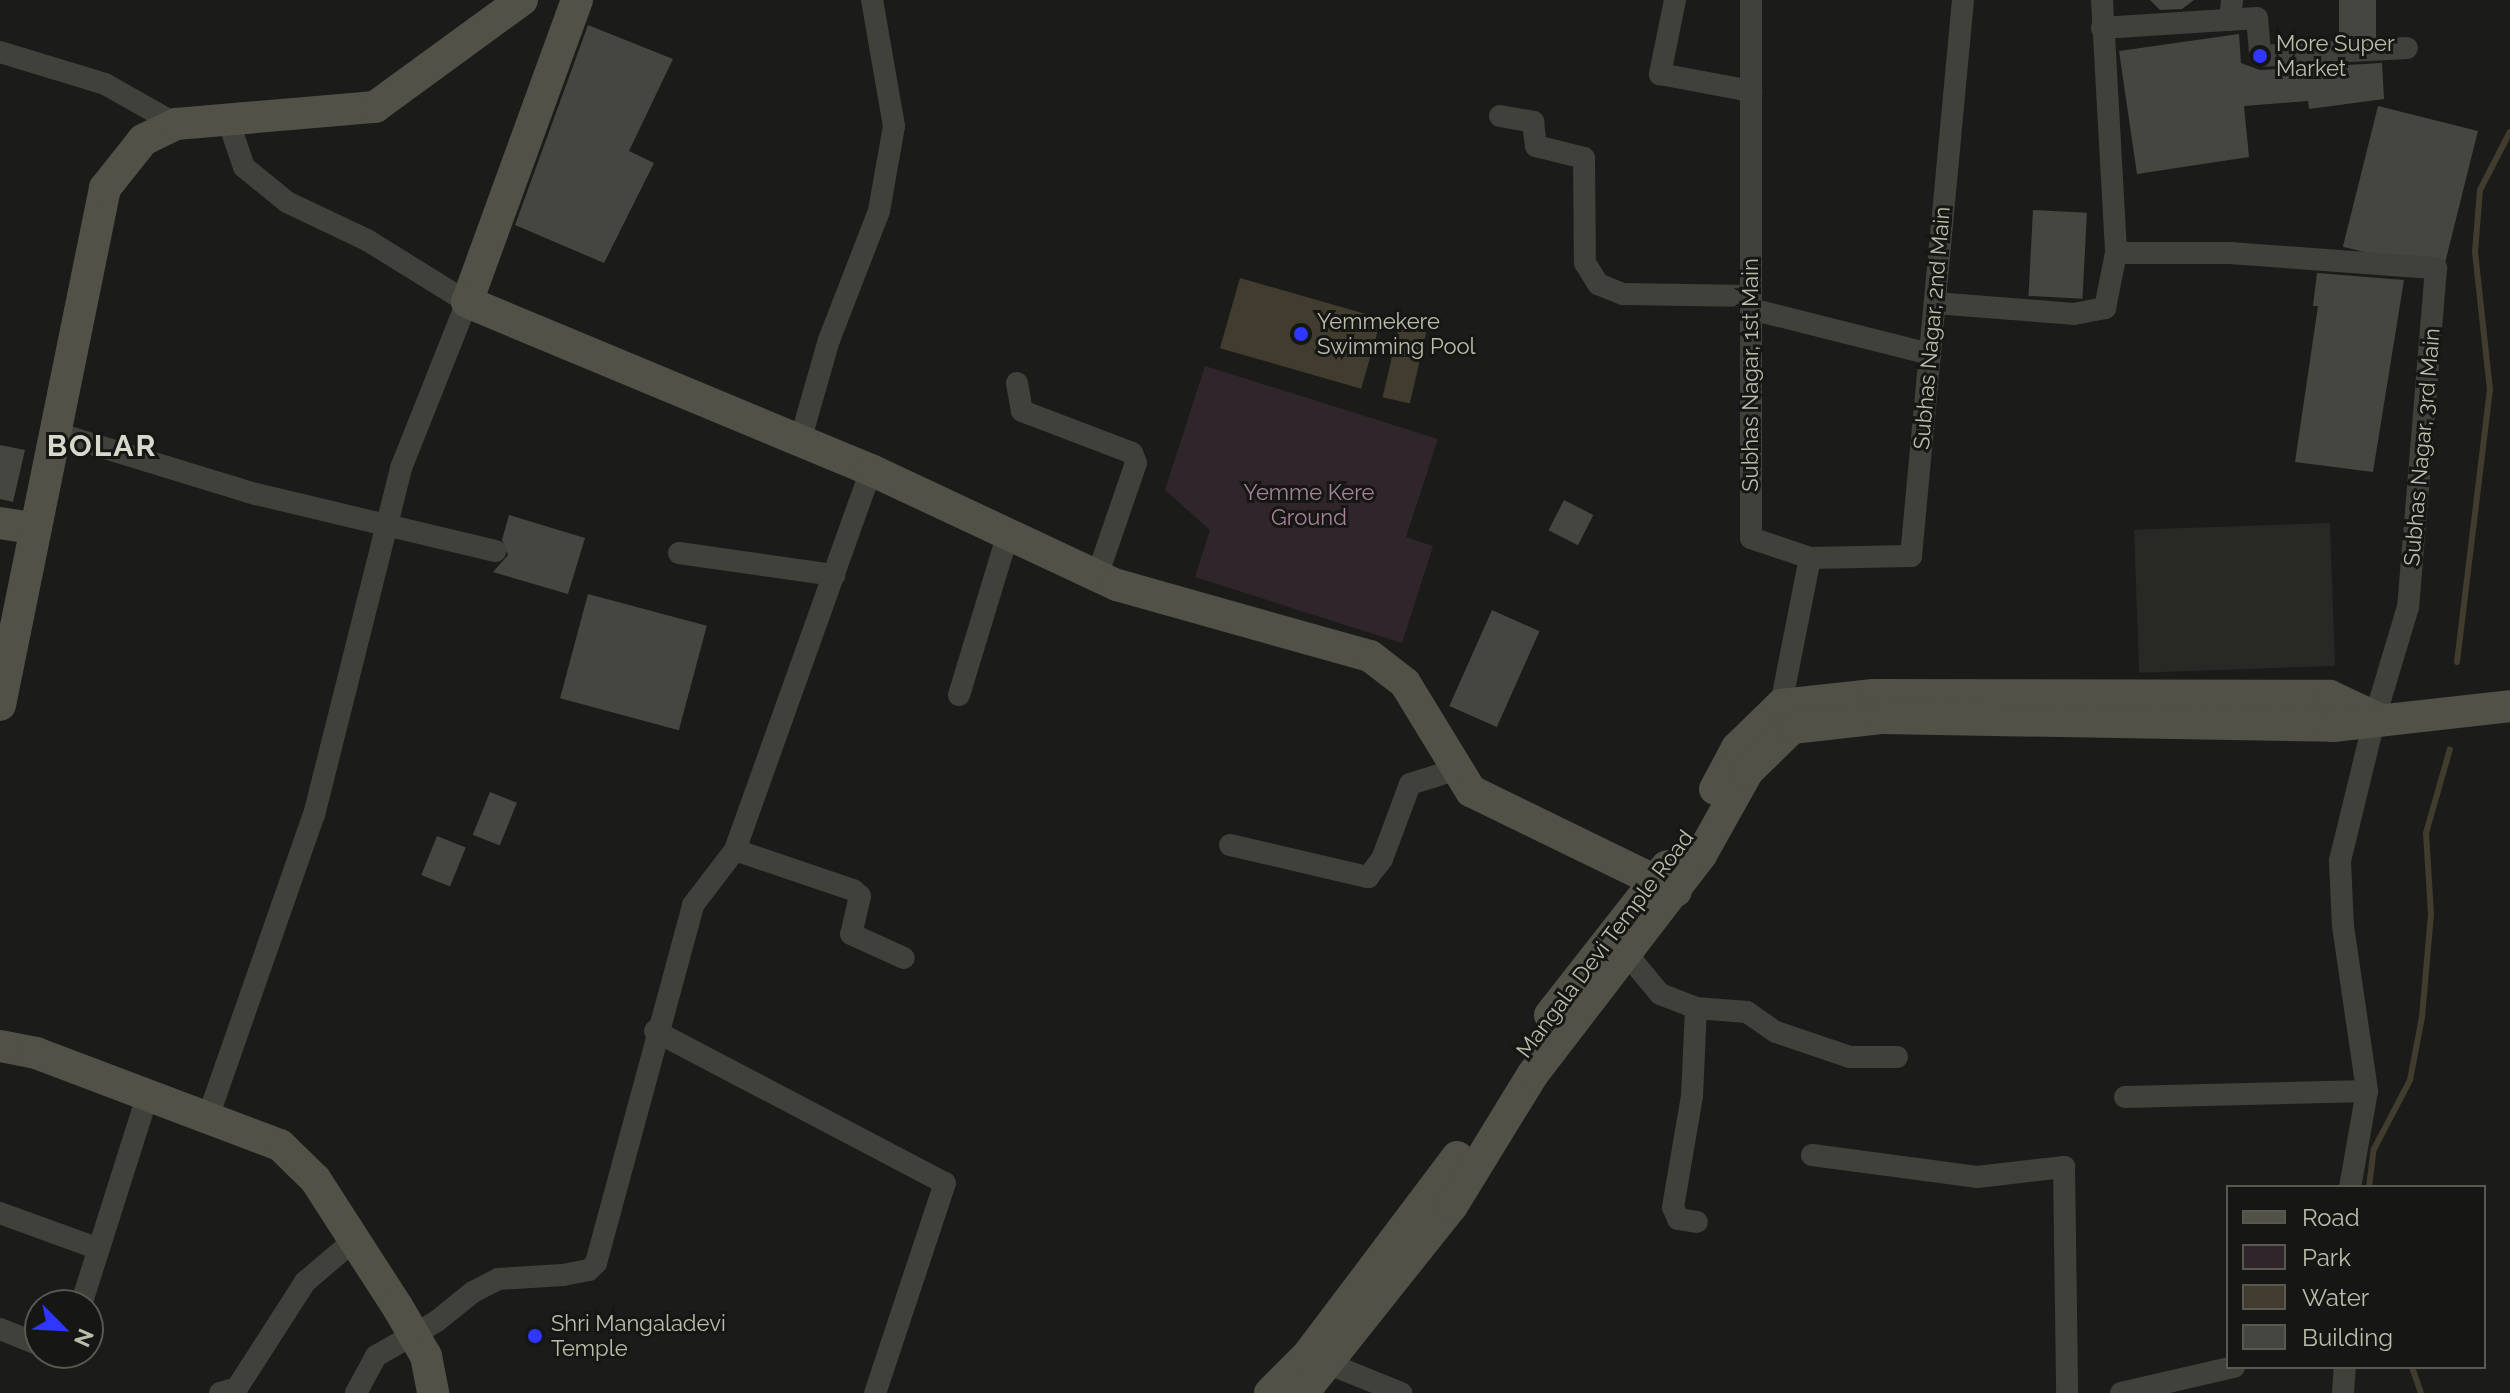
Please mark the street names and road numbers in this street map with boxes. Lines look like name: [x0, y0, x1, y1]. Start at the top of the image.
street label: Subhas Nagar, 2nd Main: [1908, 205, 1956, 451]
street label: Subhas Nagar, 1st Main: [1738, 258, 1764, 492]
street label: Subhas Nagar, 3rd Main: [2398, 327, 2446, 567]
street label: Mangala Devi Temple Road: [1511, 825, 1699, 1063]

